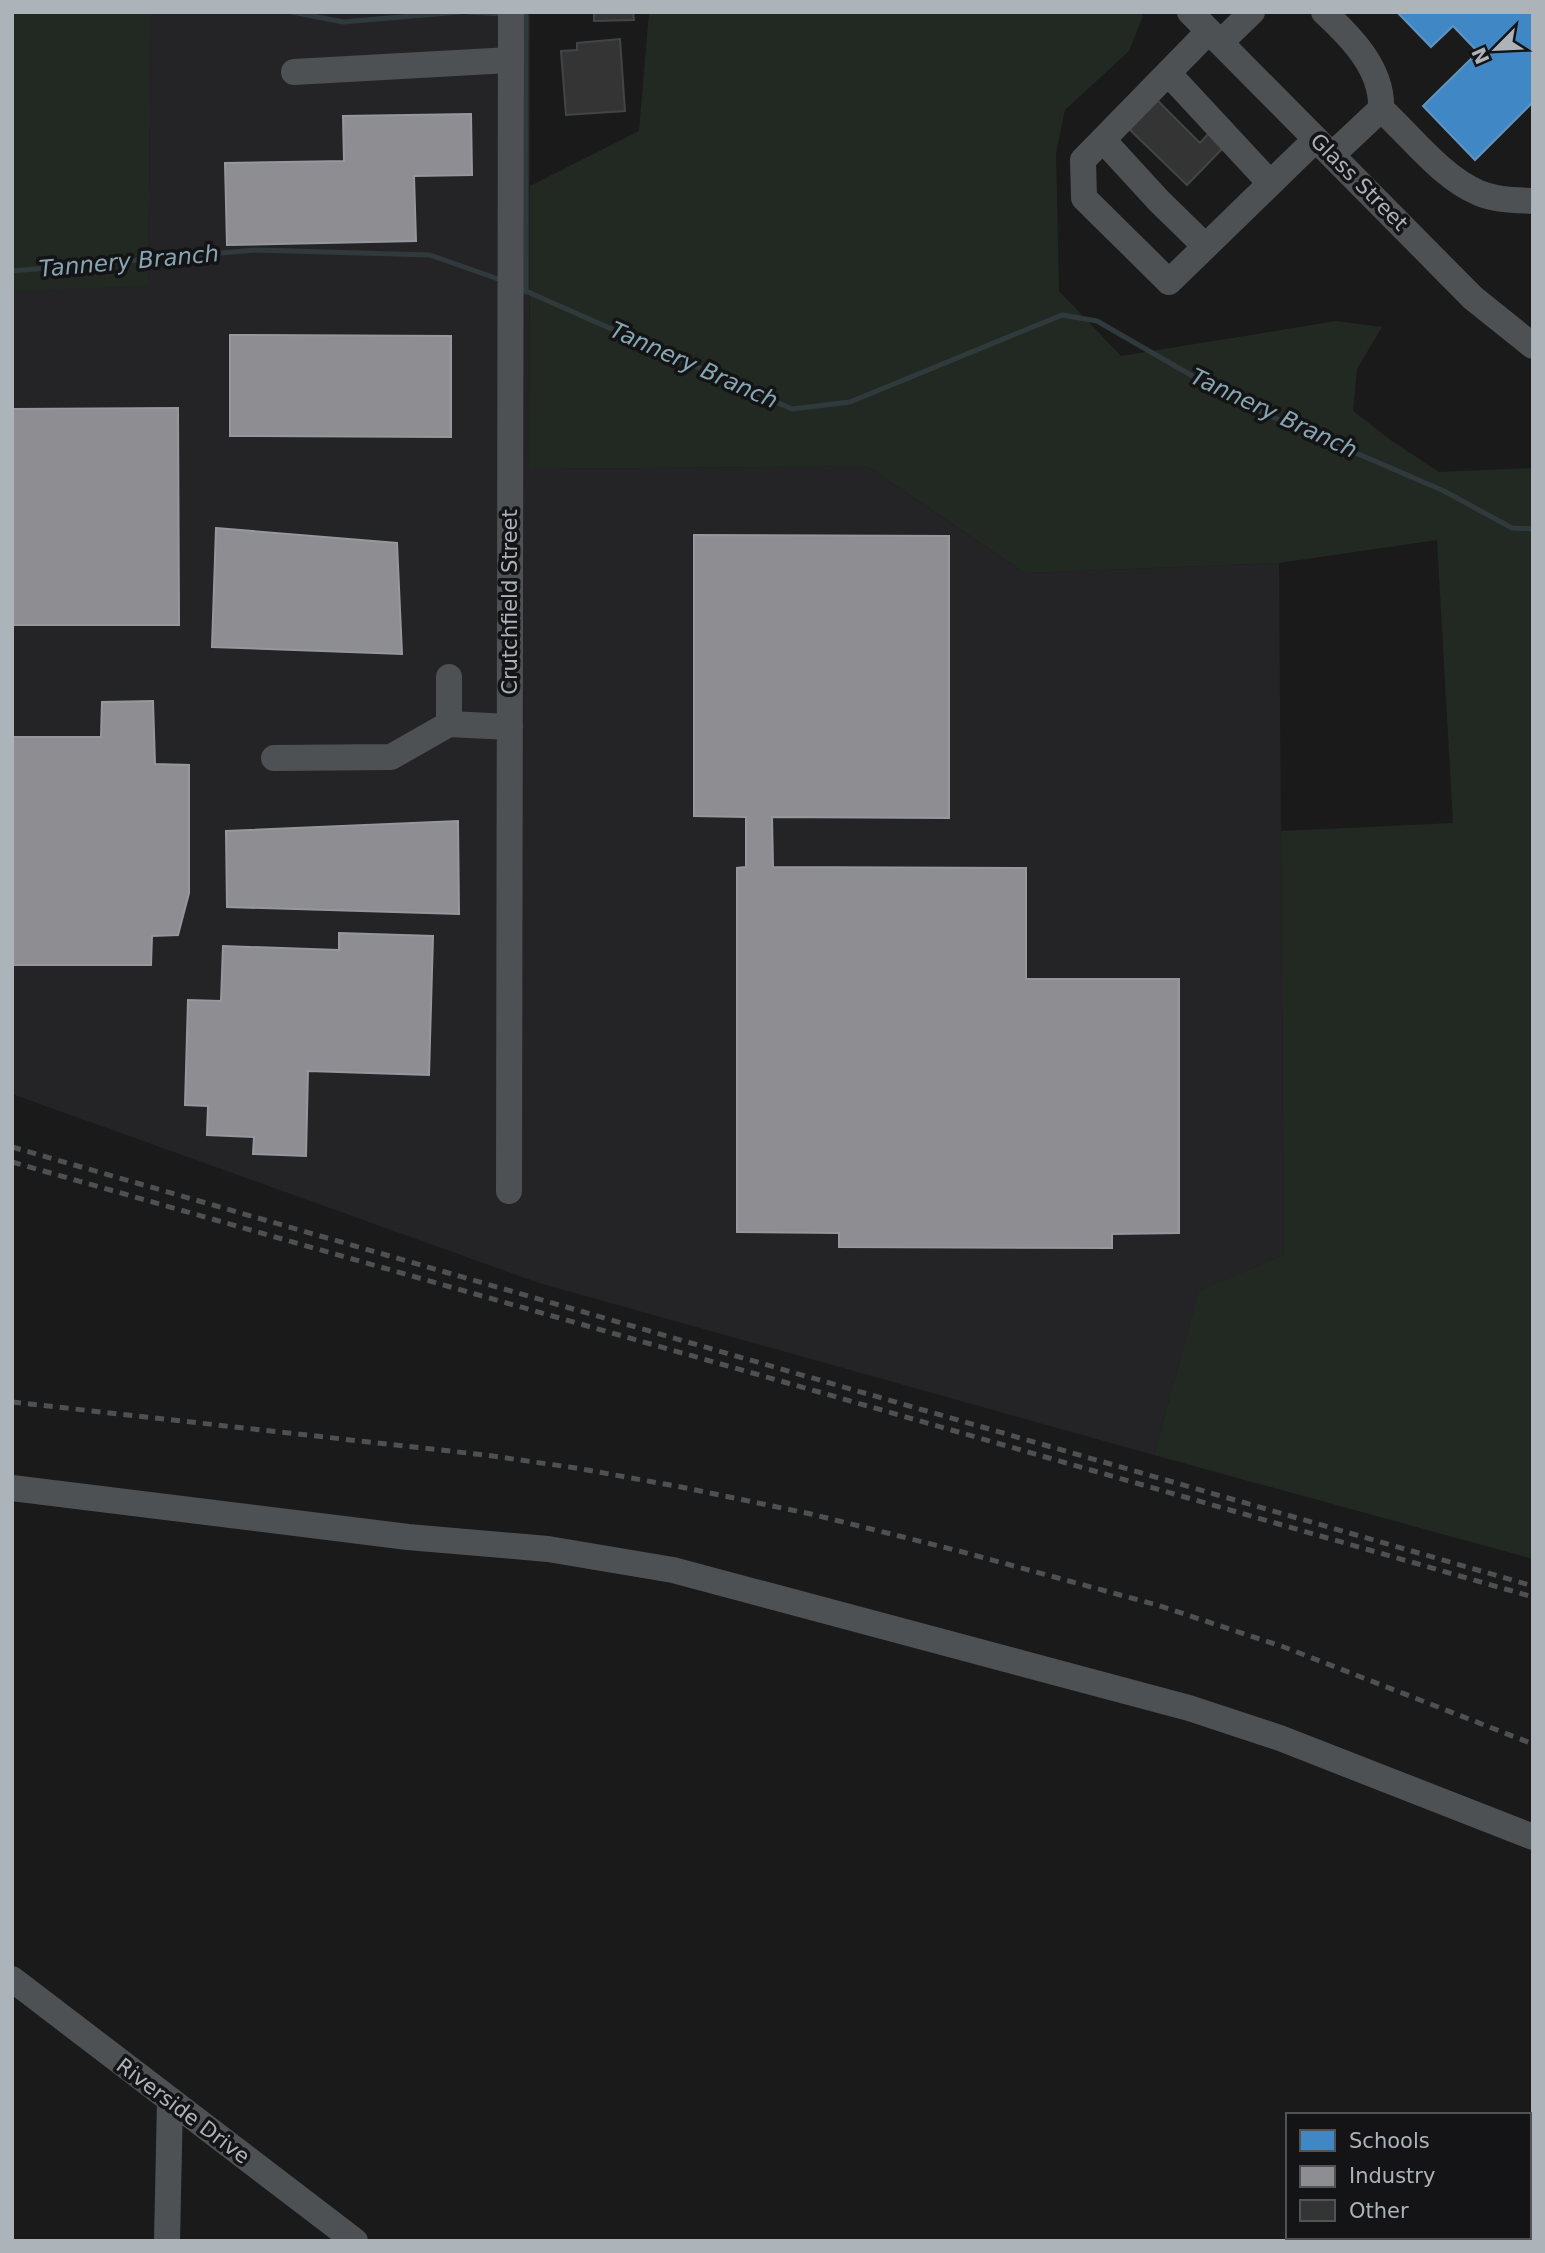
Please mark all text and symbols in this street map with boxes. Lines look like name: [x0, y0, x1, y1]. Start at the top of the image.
north arrow: [1461, 14, 1531, 84]
text: N: [1467, 44, 1494, 68]
street label: Glass Street: [1305, 128, 1413, 236]
water label: Tannery Branch: [38, 240, 220, 282]
water label: Tannery Branch: [606, 316, 782, 414]
water label: Tannery Branch: [1187, 363, 1361, 463]
street label: Crutchfield Street: [498, 509, 522, 695]
street label: Riverside Drive: [112, 2053, 254, 2169]
legend: [1286, 2113, 1531, 2239]
text: Schools: [1349, 2129, 1430, 2153]
text: Industry: [1349, 2164, 1435, 2188]
text: Other: [1349, 2199, 1409, 2223]

